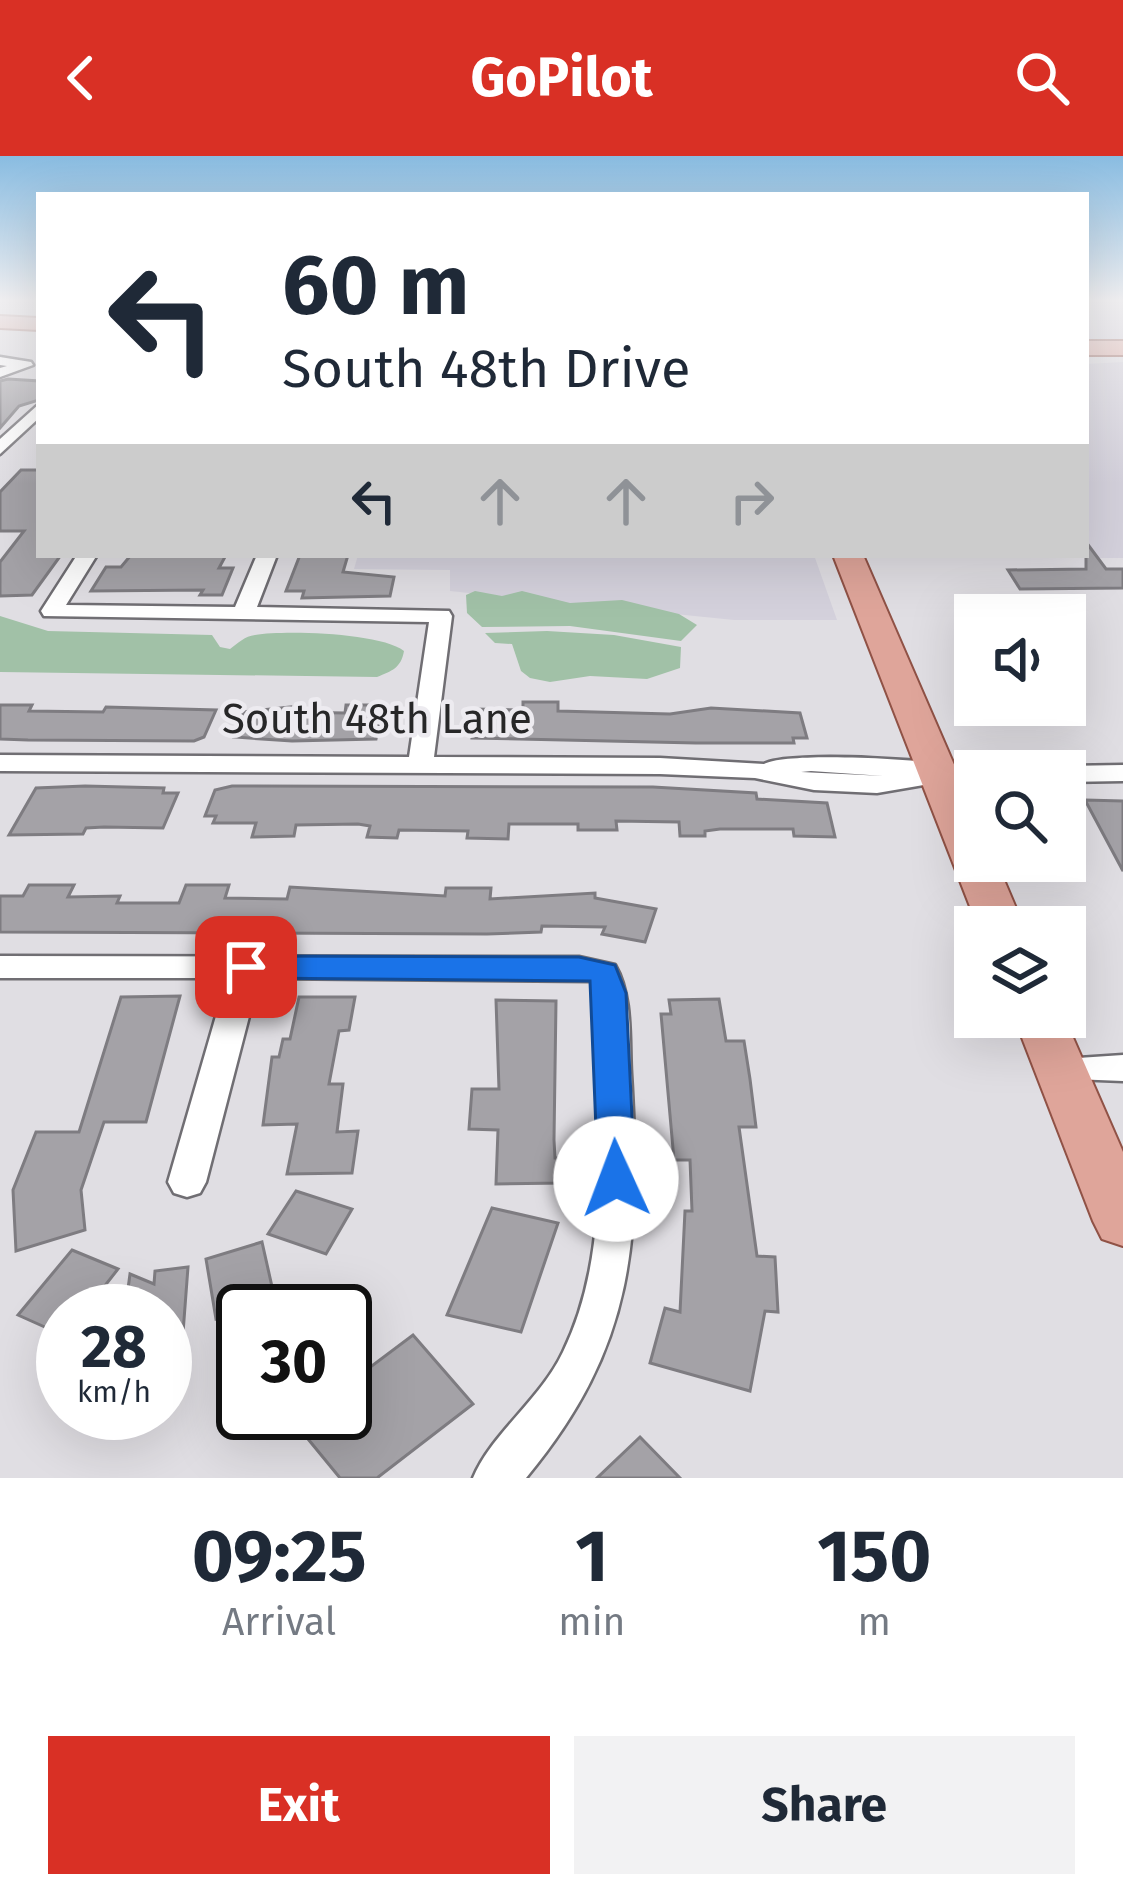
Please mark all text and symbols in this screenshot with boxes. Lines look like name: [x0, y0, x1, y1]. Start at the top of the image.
icon: back: [48, 45, 114, 111]
icon: search: [1009, 45, 1075, 111]
text: GoPilot: [470, 46, 653, 110]
text: 60 m: [282, 235, 469, 336]
icon: left: [84, 240, 240, 396]
text: South 48th Drive: [282, 337, 690, 401]
icon: left: [341, 468, 407, 534]
icon: ahead: [467, 468, 533, 534]
icon: ahead: [593, 468, 659, 534]
icon: right: [719, 468, 785, 534]
map controls: [954, 594, 1086, 1038]
button: sound: [954, 594, 1086, 726]
street label: South 48th Lane: [222, 694, 532, 744]
button: search: [954, 750, 1086, 882]
button: layers: [954, 906, 1086, 1038]
pin: [195, 916, 297, 1018]
icon: arrive: [213, 934, 279, 1000]
position arrow: [553, 1116, 679, 1242]
speed limit sign: 30: [216, 1284, 372, 1440]
text: 28: [81, 1311, 147, 1383]
text: km/h: [77, 1374, 151, 1410]
text: 09:25: [192, 1514, 367, 1600]
text: 1: [575, 1514, 609, 1600]
text: 150: [817, 1514, 931, 1600]
text: Arrival: [222, 1599, 336, 1645]
text: min: [558, 1599, 625, 1645]
text: m: [858, 1599, 891, 1645]
button: Exit: [48, 1736, 550, 1874]
button: Share: [574, 1736, 1075, 1874]

